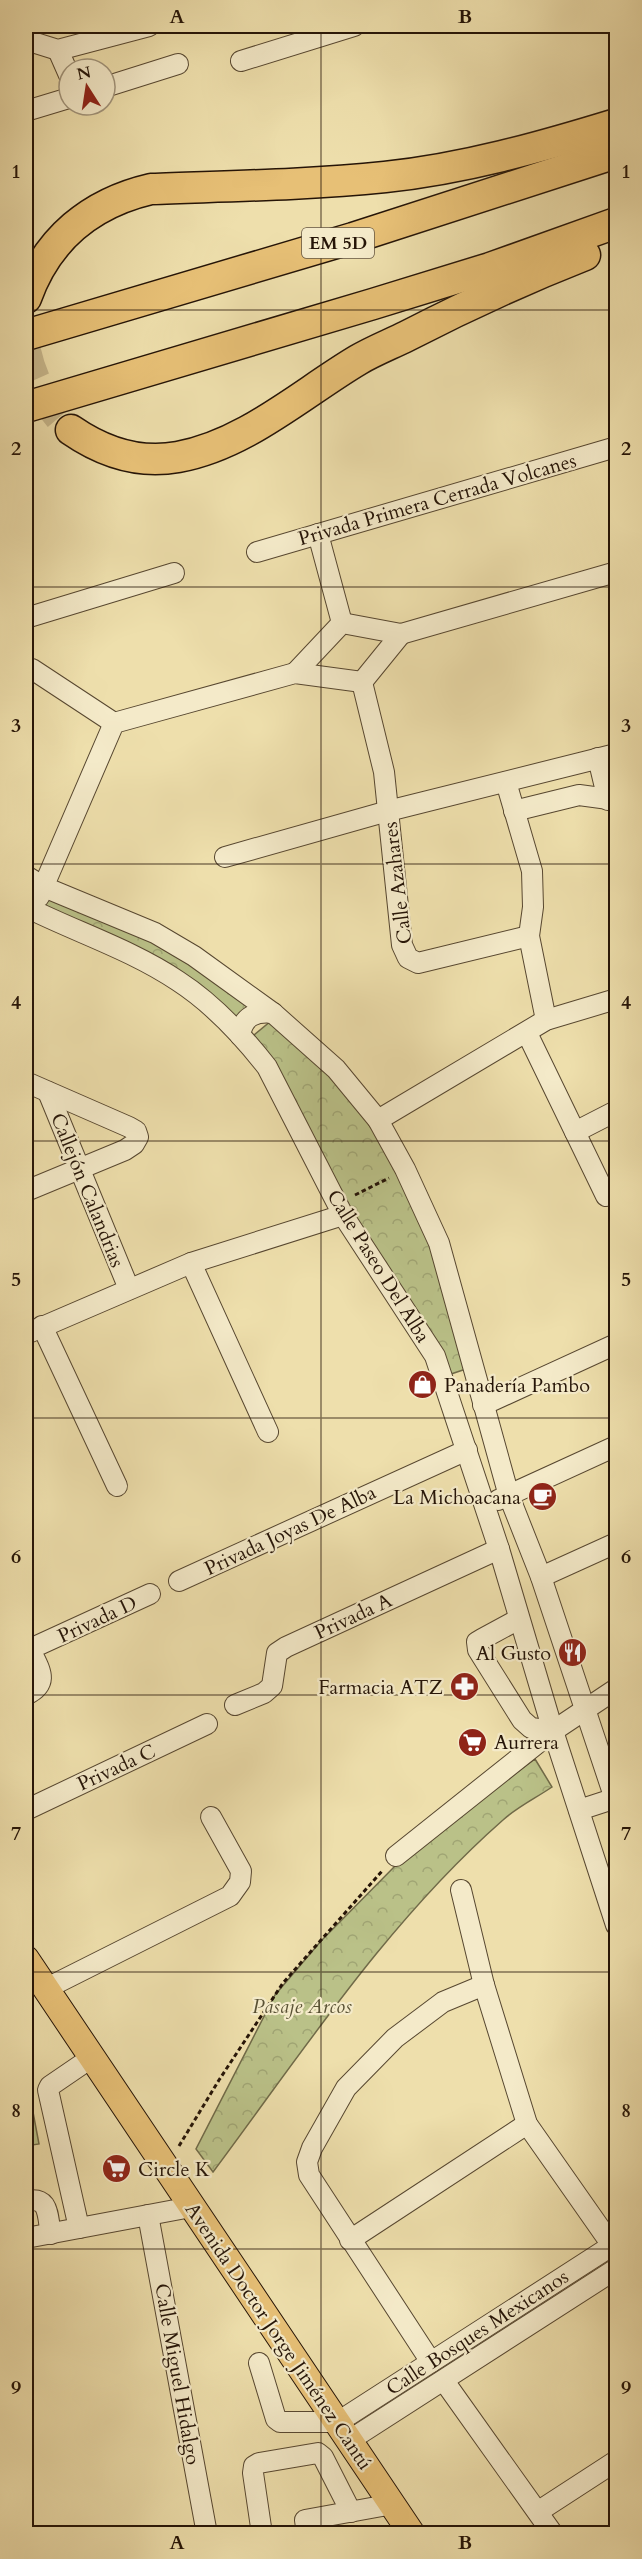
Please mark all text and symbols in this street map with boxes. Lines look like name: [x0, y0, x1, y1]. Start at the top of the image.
text: A: [169, 3, 185, 30]
text: B: [458, 3, 472, 30]
north arrow: [57, 57, 117, 117]
text: N: [75, 61, 93, 86]
text: 1: [11, 158, 21, 185]
text: 1: [621, 158, 631, 185]
road number: EM 5D: [302, 228, 374, 258]
text: 2: [11, 435, 21, 462]
text: 2: [621, 435, 631, 462]
street label: Privada Primera Cerrada Volcanes: [295, 447, 579, 552]
text: 3: [11, 712, 21, 739]
text: 3: [621, 712, 631, 739]
street label: Calle Azahares: [377, 820, 418, 946]
text: 4: [11, 989, 21, 1016]
text: 4: [621, 989, 631, 1016]
street label: Callejón Calandrias: [44, 1109, 131, 1271]
street label: Calle Paseo Del Alba: [321, 1185, 437, 1348]
text: 5: [11, 1266, 21, 1293]
text: 5: [621, 1266, 631, 1293]
shop icon: Panadería Pambo: [407, 1369, 439, 1401]
place label: Panadería Pambo: [444, 1372, 590, 1399]
street label: Privada Joyas De Alba: [200, 1479, 381, 1582]
cafe icon: La Michoacana: [526, 1481, 558, 1513]
place label: La Michoacana: [393, 1484, 521, 1511]
text: 6: [11, 1543, 21, 1570]
text: 6: [621, 1543, 631, 1570]
street label: Privada A: [310, 1586, 397, 1646]
street label: Privada D: [53, 1589, 141, 1650]
restaurant icon: Al Gusto: [556, 1637, 588, 1669]
place label: Al Gusto: [476, 1640, 551, 1667]
pharmacy icon: Farmacia ATZ: [448, 1671, 480, 1703]
place label: Farmacia ATZ: [318, 1674, 443, 1701]
supermarket icon: Aurrera: [457, 1726, 489, 1758]
place label: Aurrera: [494, 1729, 559, 1756]
street label: Privada C: [73, 1738, 160, 1797]
text: 7: [11, 1820, 21, 1847]
text: 7: [621, 1820, 631, 1847]
park label: Pasaje Arcos: [252, 1993, 352, 2020]
text: 8: [11, 2097, 21, 2124]
text: 8: [621, 2097, 631, 2124]
supermarket icon: Circle K: [101, 2153, 133, 2185]
place label: Circle K: [138, 2156, 210, 2183]
street label: Avenida Doctor Jorge Jiménez Cantú: [179, 2197, 379, 2475]
street label: Calle Bosques Mexicanos: [381, 2263, 574, 2402]
street label: Calle Miguel Hidalgo: [148, 2281, 207, 2467]
text: 9: [11, 2374, 21, 2401]
text: 9: [621, 2374, 631, 2401]
text: A: [169, 2529, 185, 2556]
text: B: [458, 2529, 472, 2556]

